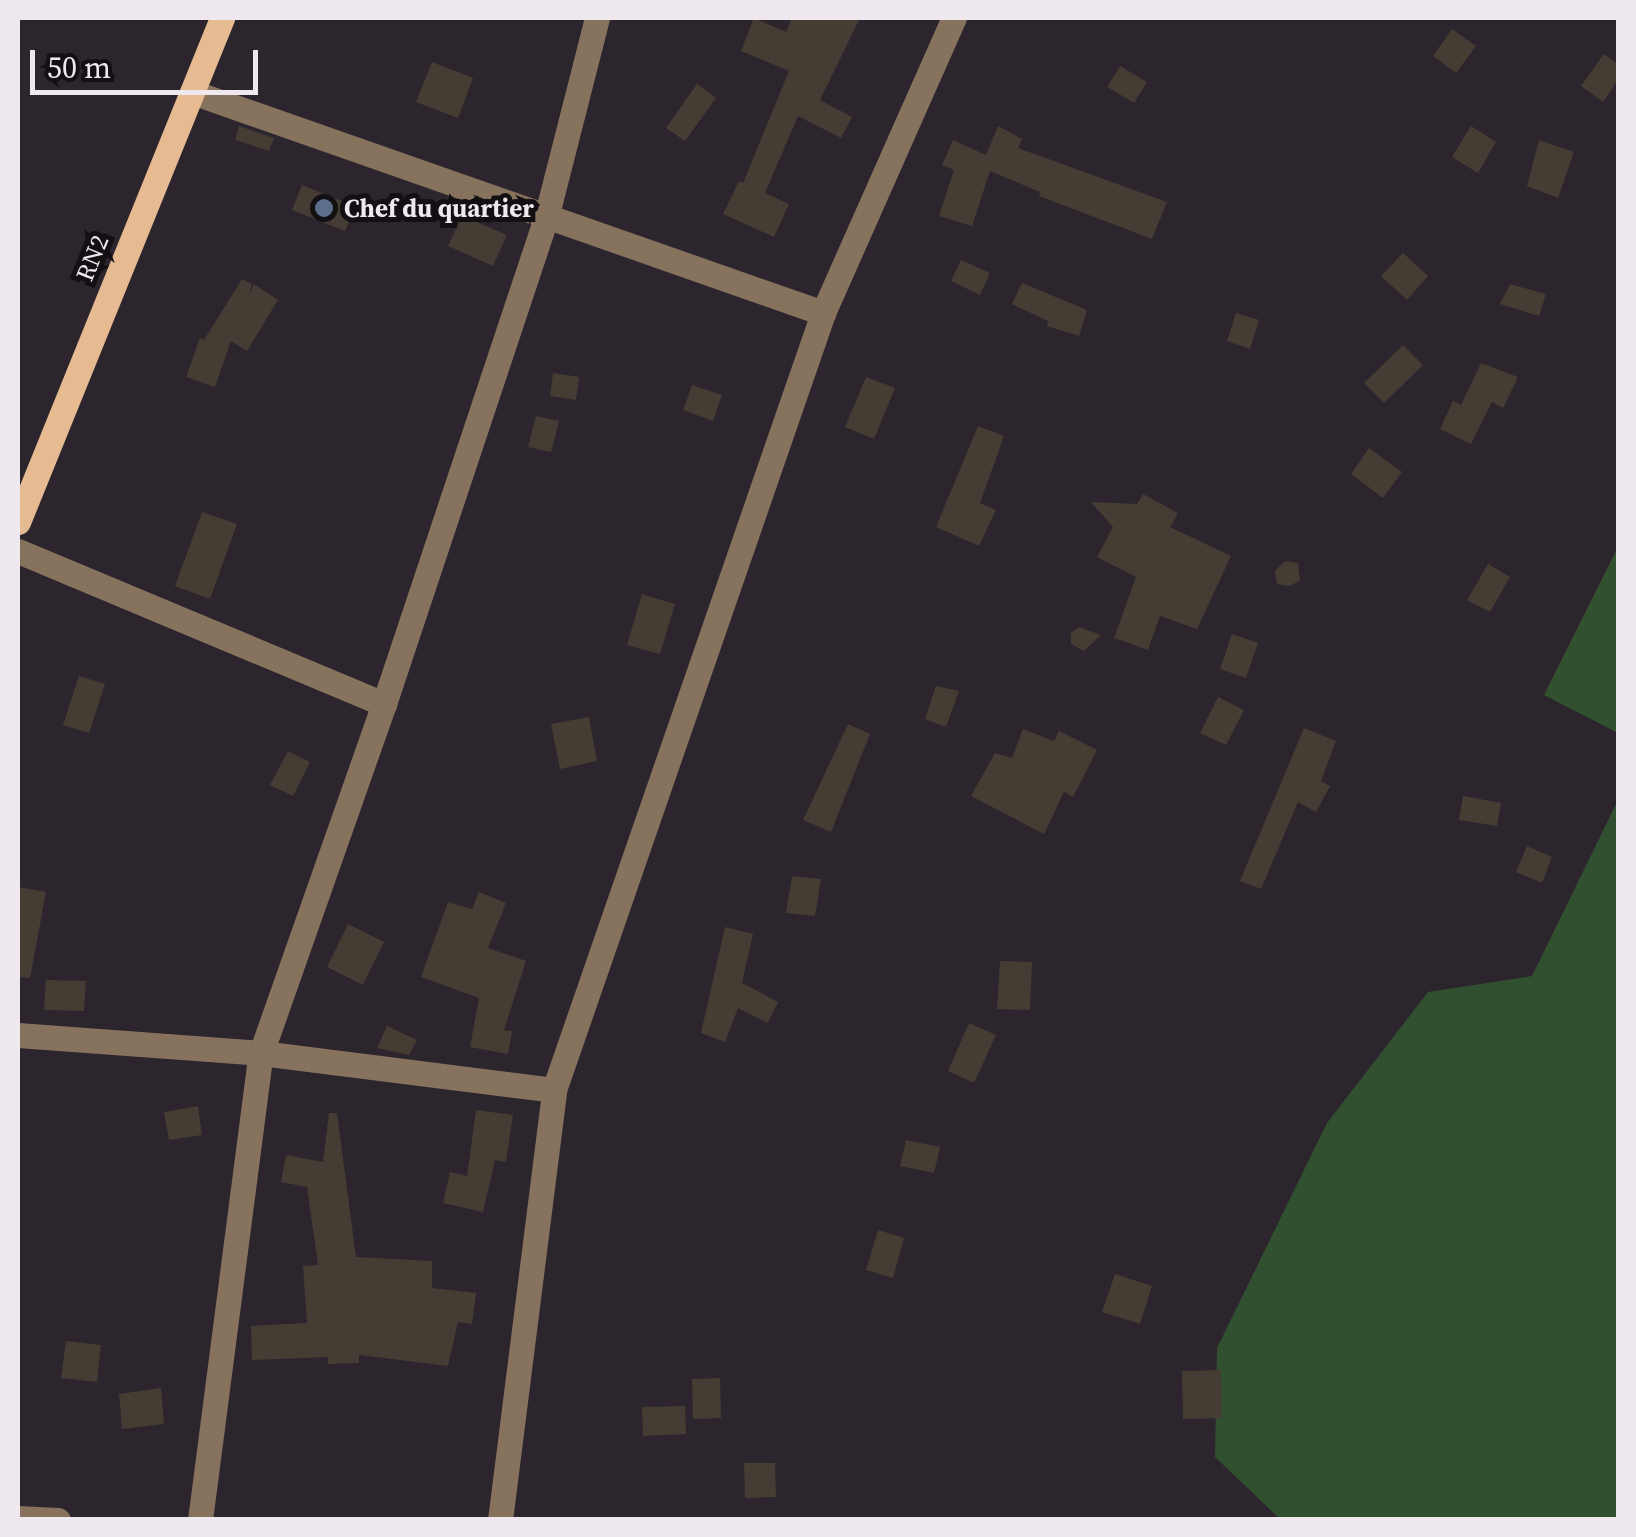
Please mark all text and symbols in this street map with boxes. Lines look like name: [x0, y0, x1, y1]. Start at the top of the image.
scale bar: [35, 30, 262, 92]
text: 50 m: [47, 47, 111, 88]
place label: Chef du quartier: [344, 193, 534, 223]
marker: Chef du quartier: [313, 197, 335, 219]
street label: RN2: [69, 231, 115, 285]

